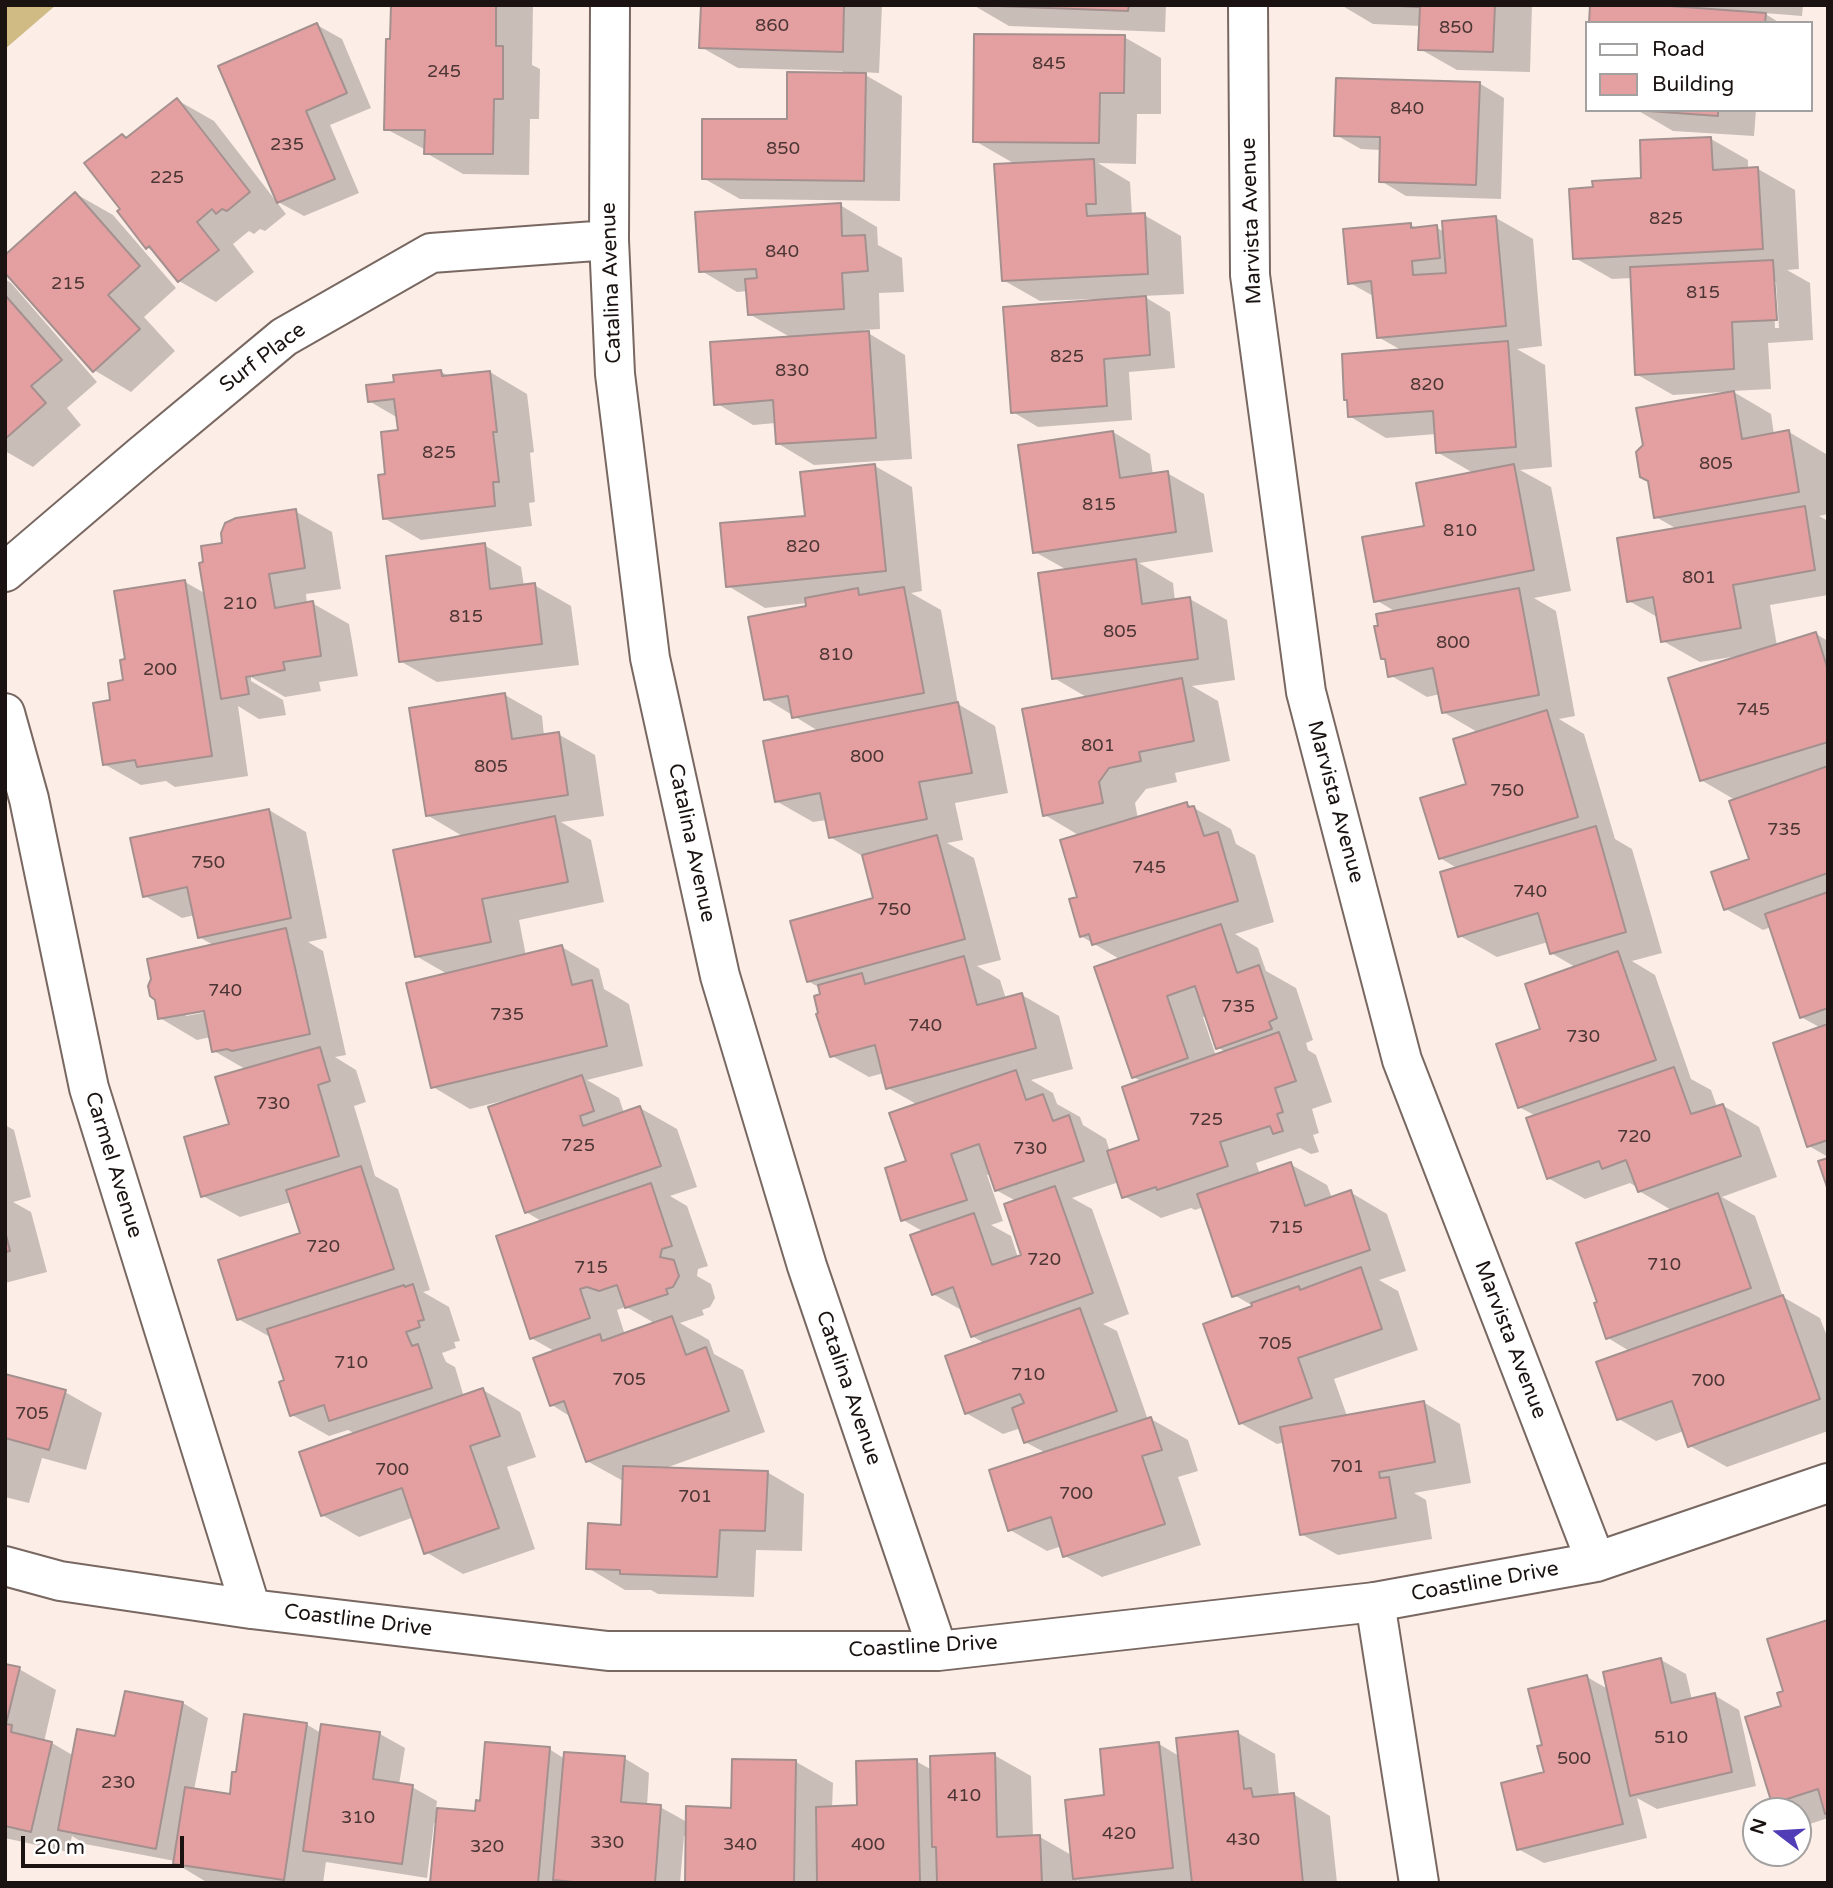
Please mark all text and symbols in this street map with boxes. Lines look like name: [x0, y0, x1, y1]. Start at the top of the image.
house number: 860: [755, 15, 789, 37]
house number: 850: [1439, 17, 1473, 39]
legend: [1584, 21, 1812, 112]
text: Road: [1652, 37, 1705, 62]
house number: 845: [1032, 53, 1066, 75]
house number: 245: [427, 61, 461, 83]
text: Building: [1652, 72, 1734, 97]
house number: 840: [1390, 98, 1424, 120]
house number: 235: [270, 134, 304, 156]
street label: Marvista Avenue: [1236, 137, 1268, 305]
house number: 850: [766, 138, 800, 160]
house number: 225: [150, 167, 184, 189]
street label: Catalina Avenue: [597, 202, 627, 364]
house number: 825: [1649, 208, 1683, 230]
house number: 840: [765, 241, 799, 263]
house number: 215: [51, 273, 85, 295]
house number: 815: [1686, 282, 1720, 304]
street label: Surf Place: [215, 318, 311, 398]
house number: 825: [1050, 346, 1084, 368]
house number: 830: [775, 360, 809, 382]
house number: 820: [1410, 374, 1444, 396]
house number: 825: [422, 442, 456, 464]
house number: 805: [1699, 453, 1733, 475]
house number: 815: [1082, 494, 1116, 516]
house number: 810: [1443, 520, 1477, 542]
house number: 820: [786, 536, 820, 558]
house number: 801: [1682, 567, 1716, 589]
house number: 210: [223, 593, 257, 615]
house number: 815: [449, 606, 483, 628]
house number: 805: [1103, 621, 1137, 643]
house number: 800: [1436, 632, 1470, 654]
house number: 810: [819, 644, 853, 666]
house number: 200: [143, 659, 177, 681]
house number: 745: [1736, 699, 1770, 721]
street label: Marvista Avenue: [1301, 718, 1369, 886]
house number: 801: [1081, 735, 1115, 757]
house number: 800: [850, 746, 884, 768]
house number: 805: [474, 756, 508, 778]
street label: Catalina Avenue: [662, 761, 720, 925]
house number: 750: [1490, 780, 1524, 802]
house number: 735: [1767, 819, 1801, 841]
house number: 750: [191, 852, 225, 874]
house number: 745: [1132, 857, 1166, 879]
house number: 740: [1513, 881, 1547, 903]
house number: 750: [877, 899, 911, 921]
house number: 740: [208, 980, 242, 1002]
house number: 735: [1221, 996, 1255, 1018]
house number: 735: [490, 1004, 524, 1026]
house number: 740: [908, 1015, 942, 1037]
house number: 730: [1566, 1026, 1600, 1048]
street label: Carmel Avenue: [79, 1089, 147, 1241]
house number: 730: [256, 1093, 290, 1115]
house number: 725: [1189, 1109, 1223, 1131]
house number: 720: [1617, 1126, 1651, 1148]
house number: 725: [561, 1135, 595, 1157]
house number: 730: [1013, 1138, 1047, 1160]
house number: 715: [1269, 1217, 1303, 1239]
house number: 720: [306, 1236, 340, 1258]
house number: 720: [1027, 1249, 1061, 1271]
house number: 710: [1647, 1254, 1681, 1276]
house number: 715: [574, 1257, 608, 1279]
street label: Marvista Avenue: [1468, 1258, 1552, 1422]
street label: Catalina Avenue: [810, 1307, 886, 1469]
house number: 705: [1258, 1333, 1292, 1355]
house number: 710: [334, 1352, 368, 1374]
house number: 710: [1011, 1364, 1045, 1386]
house number: 705: [612, 1369, 646, 1391]
house number: 700: [1691, 1370, 1725, 1392]
house number: 705: [15, 1403, 49, 1425]
house number: 701: [1330, 1456, 1364, 1478]
house number: 700: [375, 1459, 409, 1481]
house number: 700: [1059, 1483, 1093, 1505]
house number: 701: [678, 1486, 712, 1508]
street label: Coastline Drive: [1409, 1557, 1561, 1607]
street label: Coastline Drive: [282, 1599, 434, 1643]
street label: Coastline Drive: [848, 1631, 998, 1663]
house number: 510: [1654, 1727, 1688, 1749]
house number: 500: [1557, 1748, 1591, 1770]
house number: 230: [101, 1772, 135, 1794]
house number: 410: [947, 1785, 981, 1807]
north arrow: [1742, 1797, 1812, 1867]
house number: 310: [341, 1807, 375, 1829]
text: N: [1746, 1816, 1772, 1837]
scale bar: [24, 1822, 187, 1866]
house number: 420: [1102, 1823, 1136, 1845]
house number: 430: [1226, 1829, 1260, 1851]
house number: 330: [590, 1832, 624, 1854]
house number: 340: [723, 1834, 757, 1856]
house number: 400: [851, 1834, 885, 1856]
text: 20 m: [34, 1835, 85, 1860]
house number: 320: [470, 1836, 504, 1858]

